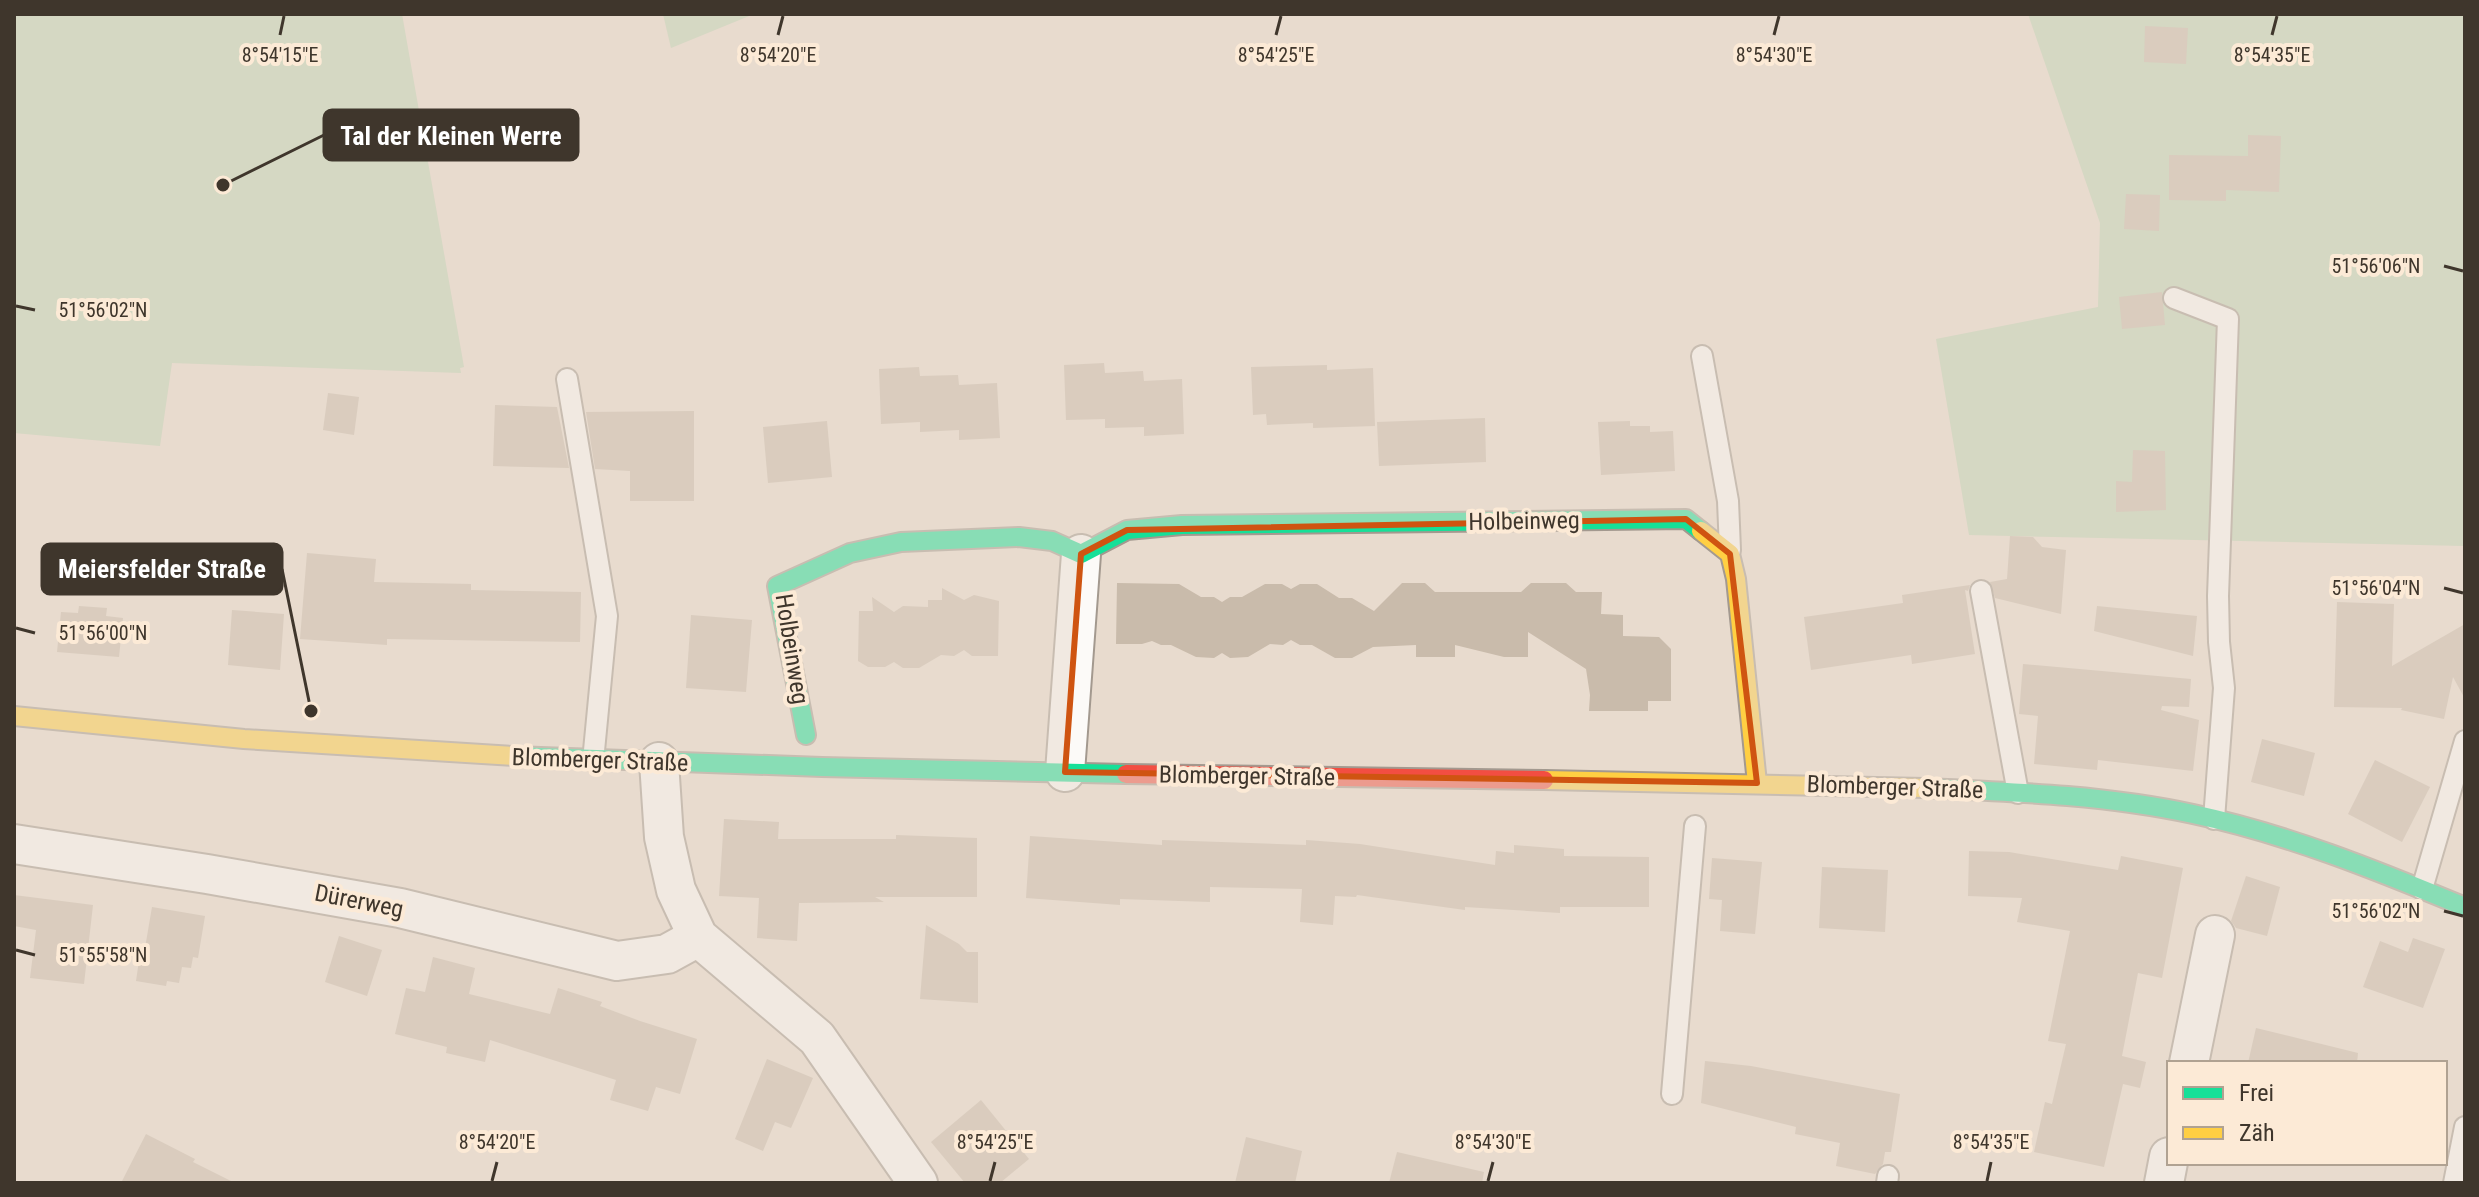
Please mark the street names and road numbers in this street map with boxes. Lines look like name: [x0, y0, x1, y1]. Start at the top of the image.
street label: Holbeinweg: [1468, 506, 1580, 536]
street label: Holbeinweg: [769, 592, 815, 706]
street label: Blomberger Straße: [511, 743, 689, 777]
street label: Blomberger Straße: [1159, 760, 1335, 792]
street label: Blomberger Straße: [1806, 770, 1984, 804]
street label: Dürerweg: [312, 879, 406, 923]

